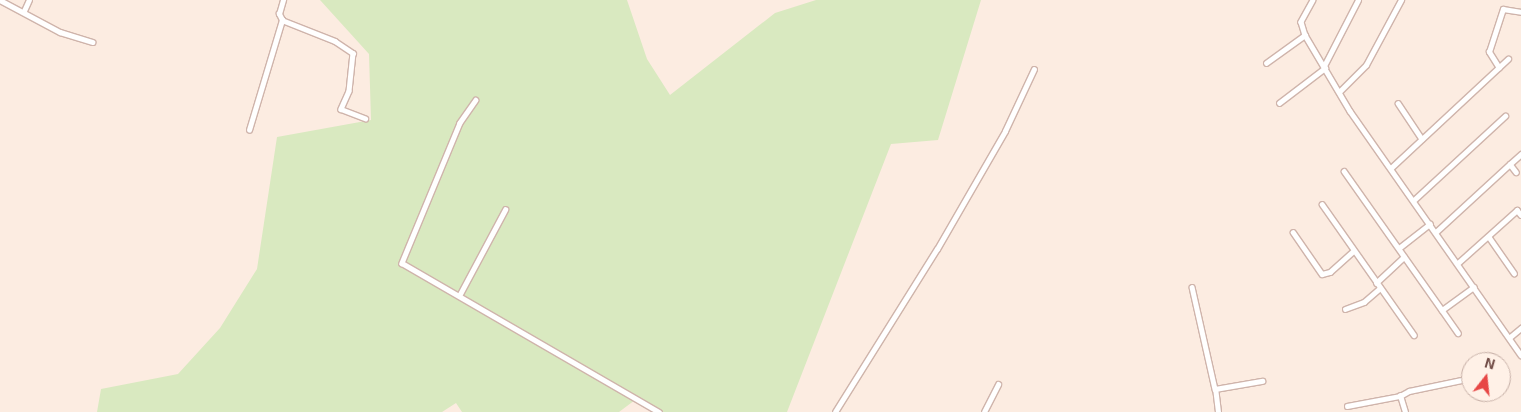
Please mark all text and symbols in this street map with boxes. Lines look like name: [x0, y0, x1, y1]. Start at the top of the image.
north arrow: [1461, 352, 1511, 402]
text: N: [1483, 353, 1497, 373]

